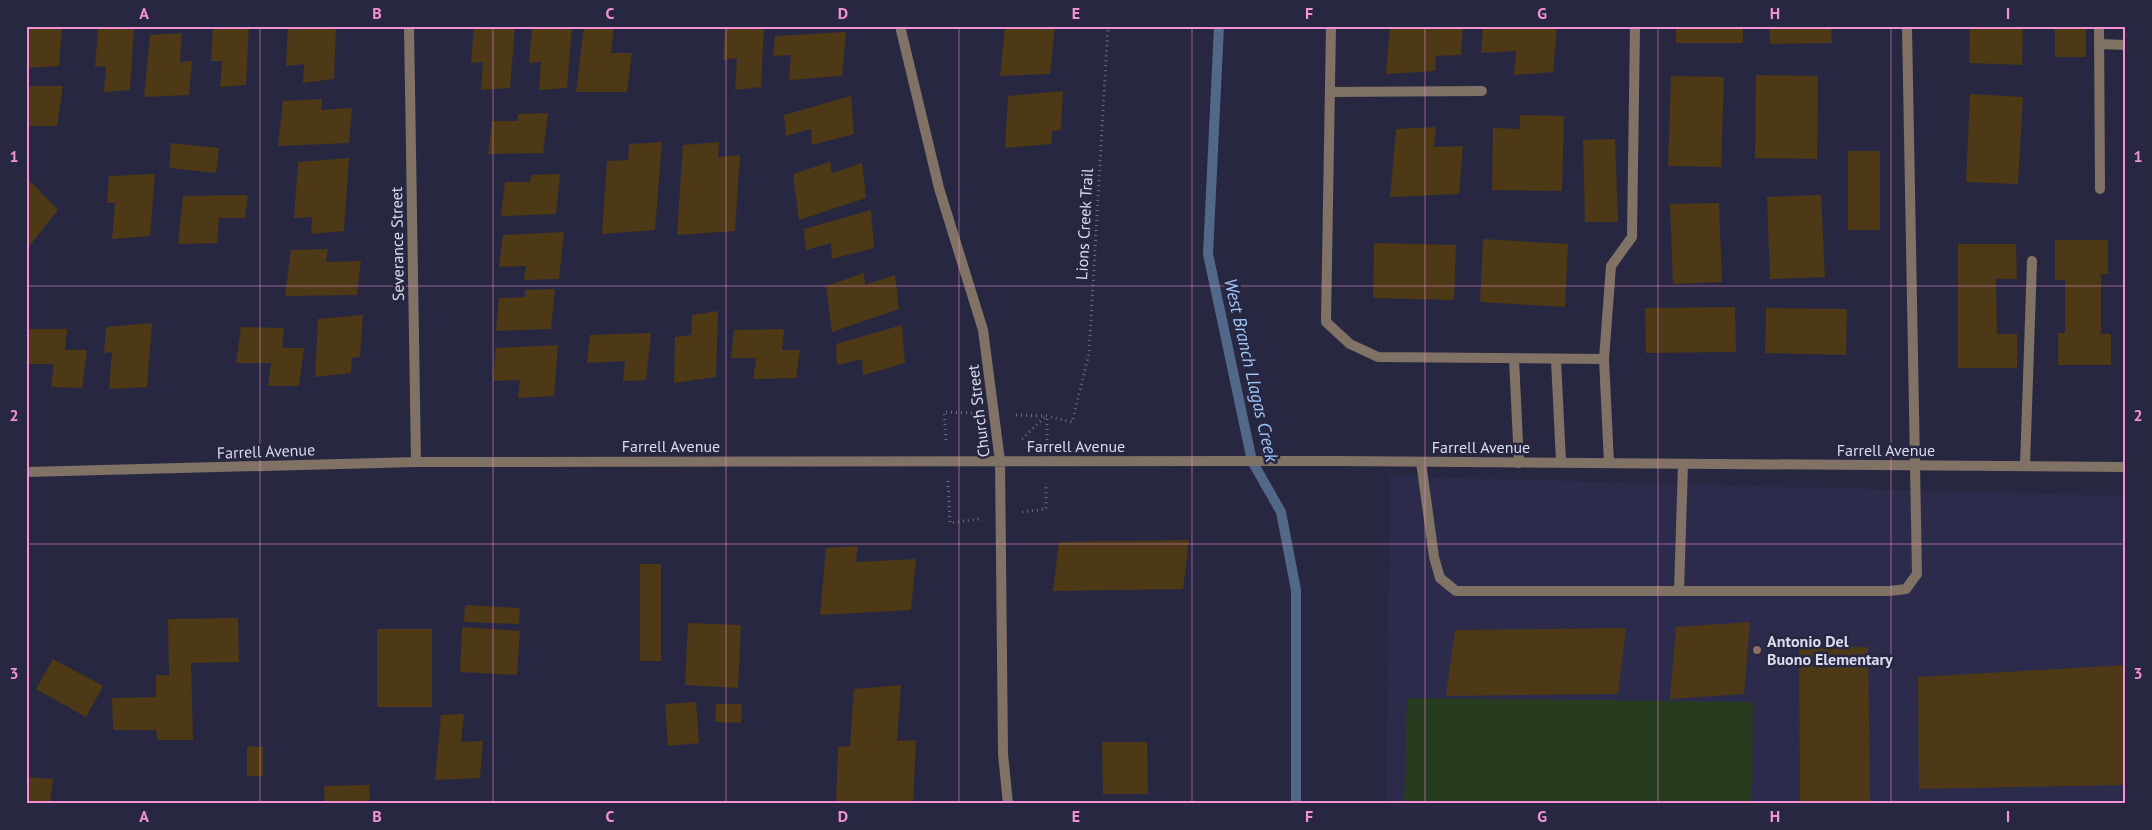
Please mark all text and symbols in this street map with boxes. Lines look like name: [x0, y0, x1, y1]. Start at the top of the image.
text: A: [139, 3, 149, 23]
text: B: [372, 3, 382, 23]
text: C: [606, 3, 615, 23]
text: D: [838, 3, 848, 23]
text: E: [1072, 3, 1080, 23]
text: F: [1305, 3, 1313, 23]
text: G: [1537, 3, 1547, 23]
text: H: [1770, 3, 1780, 23]
text: I: [2006, 3, 2010, 23]
text: 1: [9, 146, 19, 166]
text: 1: [2133, 146, 2143, 166]
street label: Lions Creek Trail: [1071, 167, 1097, 280]
street label: Severance Street: [386, 186, 408, 301]
water label: West Branch Llagas Creek: [1219, 276, 1284, 465]
street label: Church Street: [962, 363, 994, 458]
text: 2: [9, 405, 19, 425]
text: 2: [2133, 405, 2143, 425]
street label: Farrell Avenue: [622, 436, 720, 456]
street label: Farrell Avenue: [1027, 436, 1125, 456]
street label: Farrell Avenue: [1432, 437, 1530, 457]
street label: Farrell Avenue: [217, 439, 315, 463]
street label: Farrell Avenue: [1837, 440, 1935, 460]
place label: Antonio Del Buono Elementary: [1767, 631, 1893, 669]
marker: Antonio Del Buono Elementary: [1751, 644, 1763, 656]
text: 3: [9, 663, 19, 683]
text: 3: [2133, 663, 2143, 683]
text: A: [139, 806, 149, 826]
text: B: [372, 806, 382, 826]
text: C: [606, 806, 615, 826]
text: D: [838, 806, 848, 826]
text: E: [1072, 806, 1080, 826]
text: F: [1305, 806, 1313, 826]
text: G: [1537, 806, 1547, 826]
text: H: [1770, 806, 1780, 826]
text: I: [2006, 806, 2010, 826]

